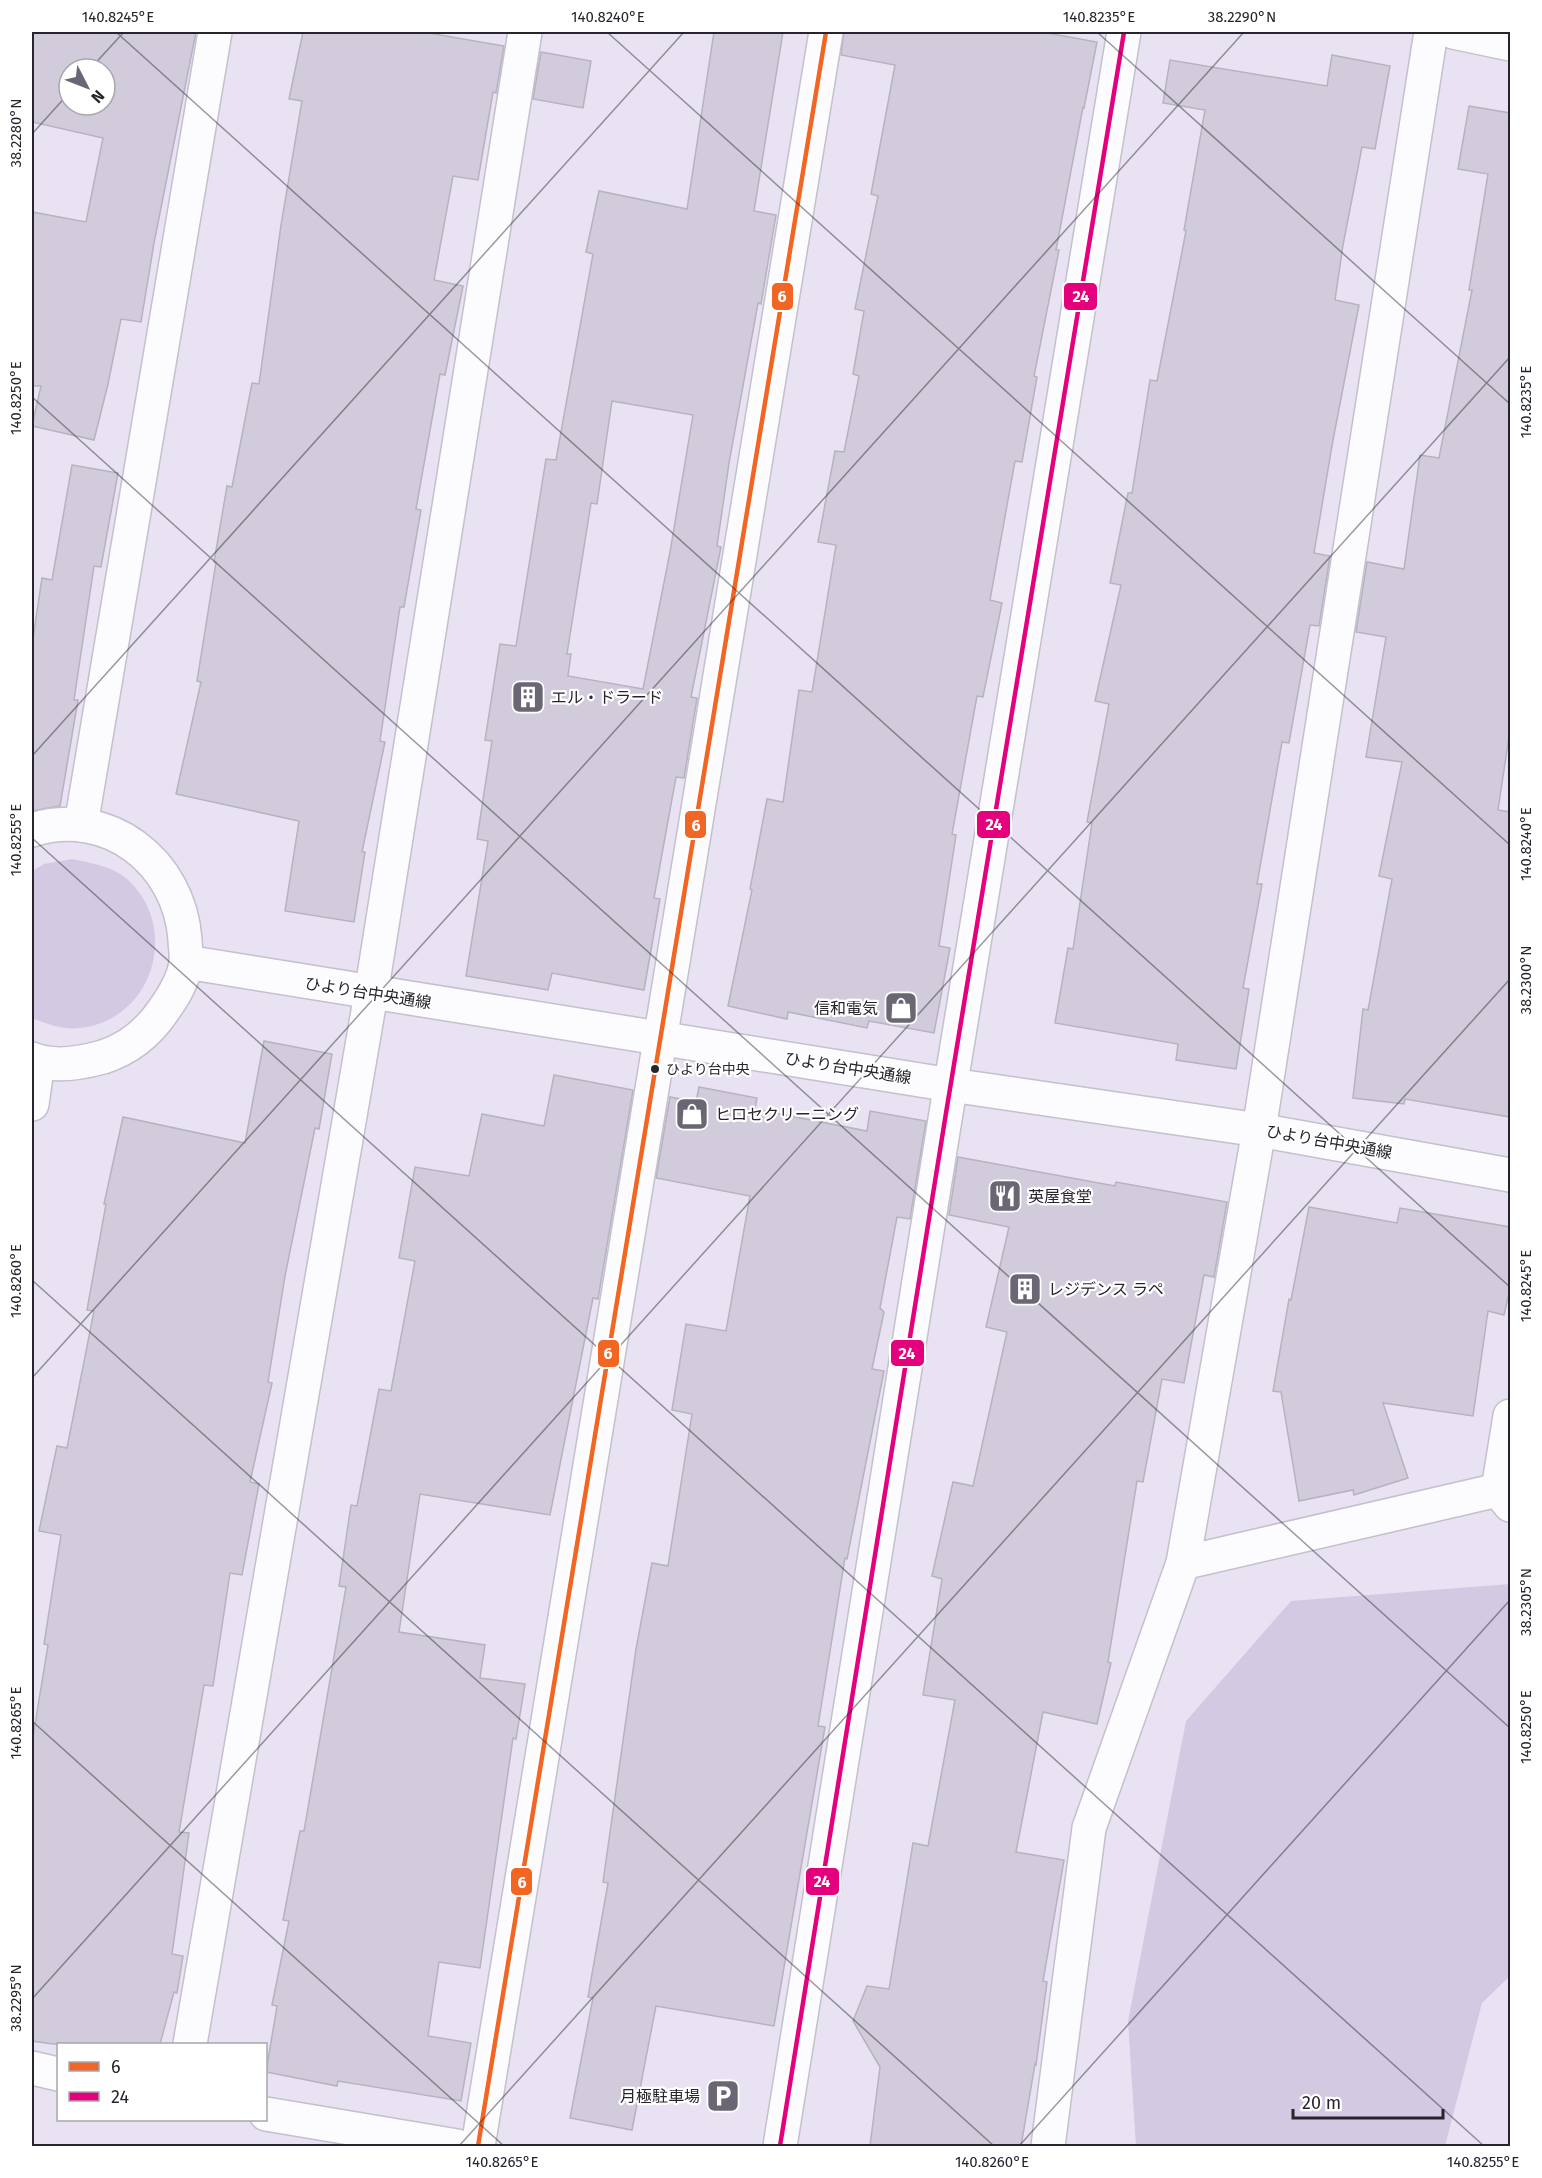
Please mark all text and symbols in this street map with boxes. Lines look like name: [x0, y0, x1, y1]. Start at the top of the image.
text: 140.8245°E: [82, 8, 154, 26]
text: 140.8240°E: [571, 8, 645, 26]
text: 140.8235°E: [1063, 8, 1135, 26]
text: 38.2290°N: [1208, 8, 1276, 26]
north arrow: [57, 57, 117, 117]
text: N: [87, 86, 108, 107]
text: 38.2280°N: [7, 99, 25, 167]
line badge: 6: [771, 282, 794, 311]
line badge: 24: [1063, 282, 1098, 311]
text: 6: [777, 287, 787, 306]
text: 24: [1073, 287, 1089, 306]
text: 140.8250°E: [7, 361, 25, 435]
text: 140.8235°E: [1517, 366, 1535, 438]
building icon: エル・ドラード: [510, 679, 546, 715]
place label: エル・ドラード: [551, 688, 663, 707]
text: 140.8255°E: [7, 804, 25, 876]
text: 140.8240°E: [1517, 807, 1535, 881]
line badge: 6: [684, 810, 707, 839]
line badge: 24: [976, 810, 1011, 839]
text: 24: [986, 815, 1002, 834]
text: 6: [691, 816, 701, 835]
text: 38.2300°N: [1517, 945, 1535, 1015]
street label: ひより台中央通線: [303, 974, 433, 1012]
shop icon: 信和電気: [883, 990, 919, 1026]
place label: 信和電気: [814, 999, 878, 1018]
street label: ひより台中央通線: [783, 1049, 913, 1087]
place label: ひより台中央: [666, 1061, 750, 1078]
marker: ひより台中央: [649, 1063, 661, 1075]
shop icon: ヒロセクリーニング: [674, 1096, 710, 1132]
place label: ヒロセクリーニング: [715, 1105, 859, 1124]
street label: ひより台中央通線: [1264, 1122, 1394, 1162]
restaurant icon: 英屋食堂: [987, 1178, 1023, 1214]
place label: 英屋食堂: [1028, 1187, 1092, 1206]
text: 140.8260°E: [7, 1244, 25, 1318]
text: 140.8245°E: [1517, 1250, 1535, 1322]
building icon: レジデンス ラペ: [1007, 1271, 1043, 1307]
place label: レジデンス ラペ: [1048, 1280, 1164, 1299]
line badge: 6: [597, 1339, 620, 1368]
line badge: 24: [890, 1339, 925, 1367]
text: 6: [603, 1344, 613, 1363]
text: 24: [899, 1344, 915, 1363]
text: 38.2305°N: [1517, 1568, 1535, 1636]
text: 140.8265°E: [7, 1686, 25, 1760]
text: 140.8250°E: [1517, 1690, 1535, 1764]
line badge: 6: [510, 1867, 533, 1896]
line badge: 24: [805, 1867, 840, 1896]
text: 24: [814, 1872, 830, 1891]
text: 6: [517, 1873, 527, 1892]
text: 38.2295°N: [7, 1964, 25, 2032]
legend: [57, 2043, 267, 2121]
text: 6: [111, 2056, 121, 2078]
parking icon: 月極駐車場: [705, 2078, 741, 2114]
scale bar: [1293, 2082, 1443, 2120]
text: 24: [111, 2086, 129, 2108]
place label: 月極駐車場: [620, 2087, 700, 2106]
text: 20 m: [1302, 2092, 1341, 2114]
text: 140.8265°E: [465, 2153, 539, 2171]
text: 140.8260°E: [955, 2153, 1029, 2171]
text: 140.8255°E: [1447, 2153, 1519, 2171]

